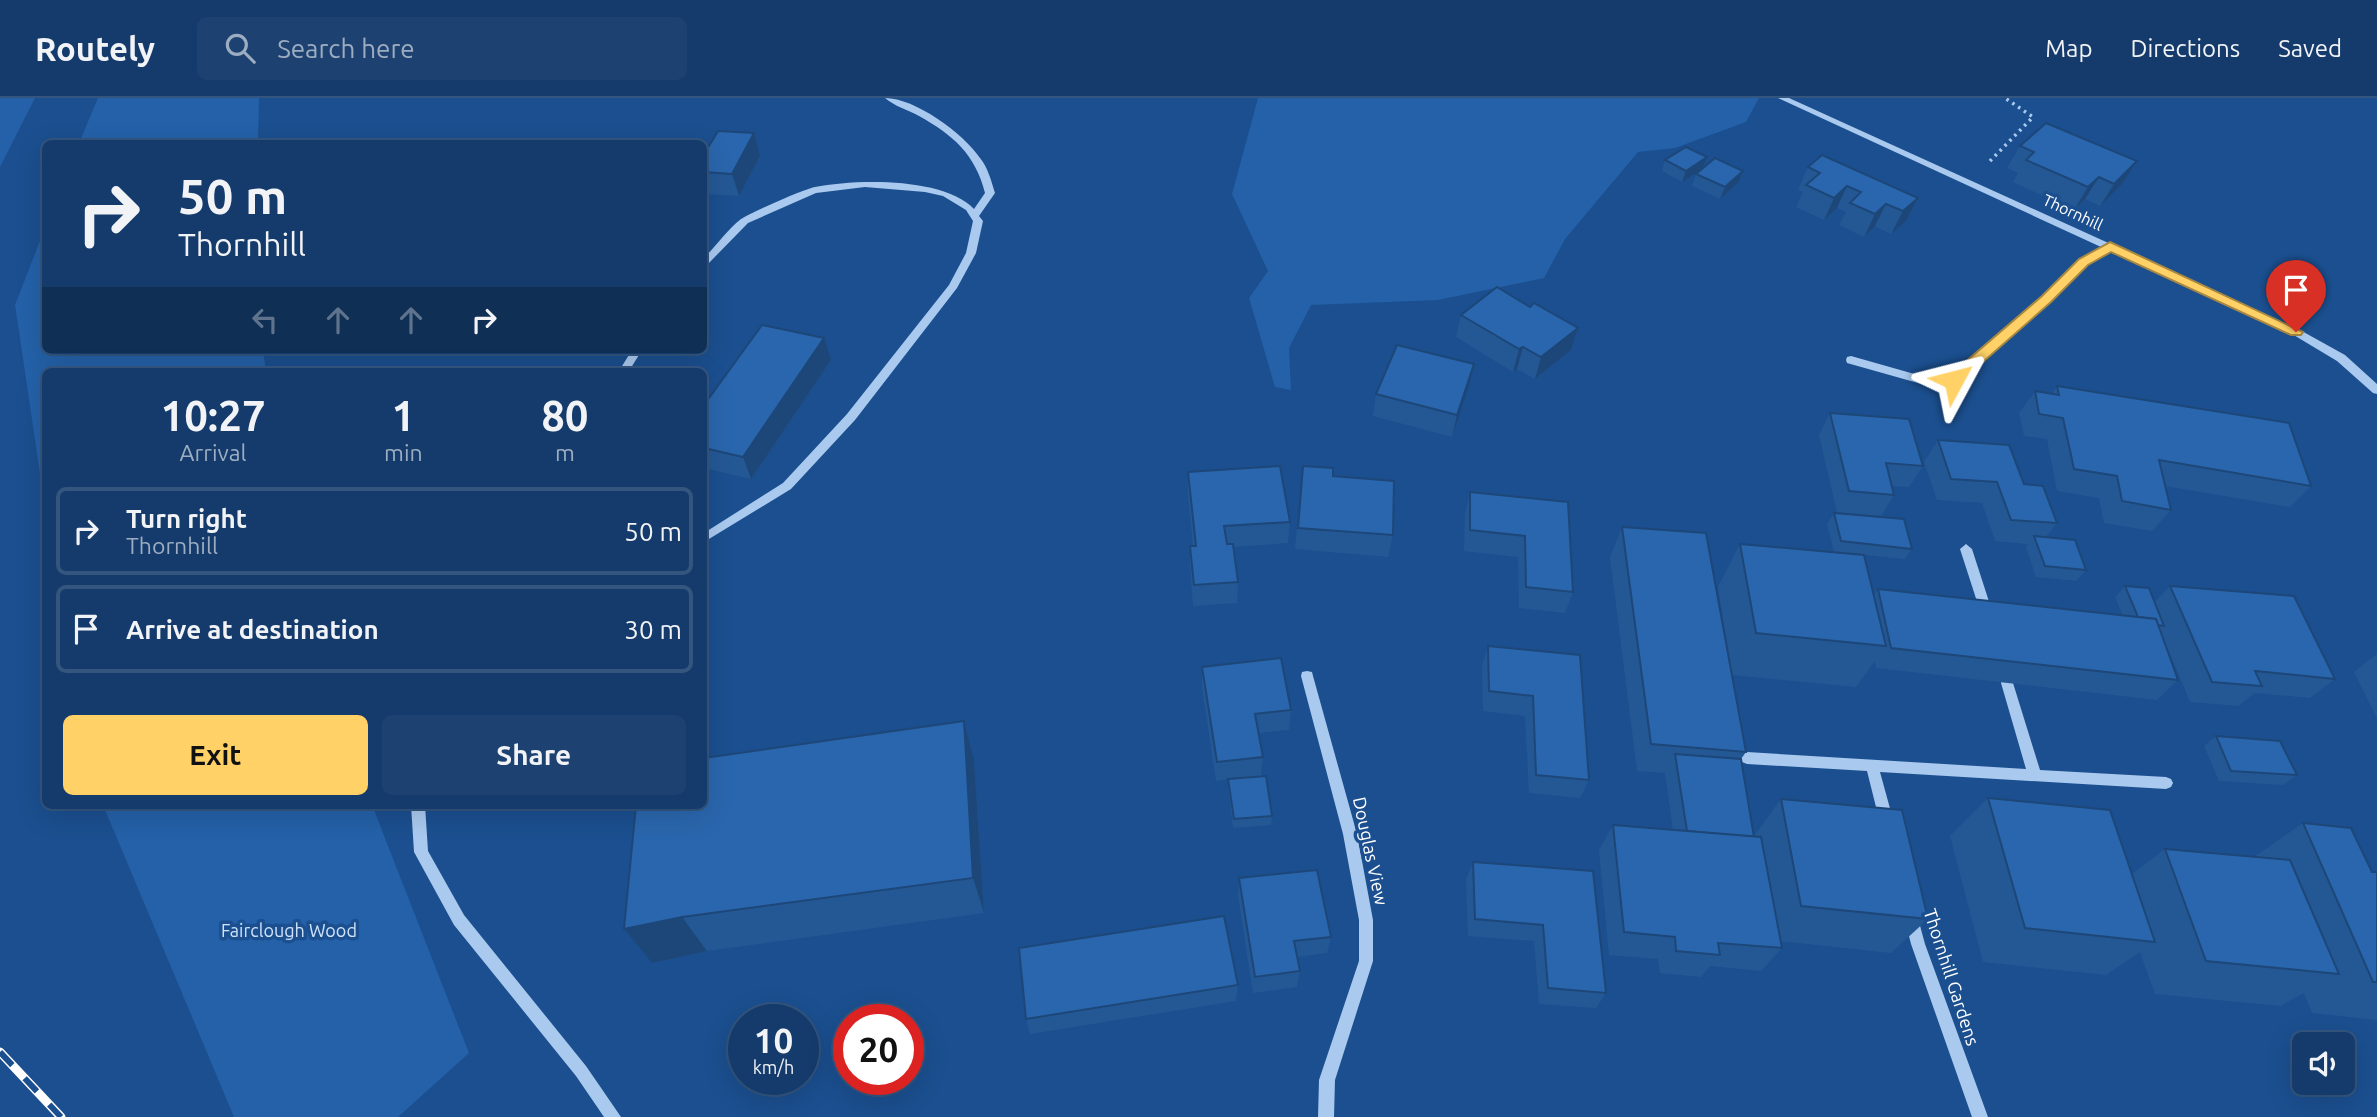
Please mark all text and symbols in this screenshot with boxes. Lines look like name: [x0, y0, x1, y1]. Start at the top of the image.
search box: [197, 17, 687, 80]
icon: search: [221, 29, 259, 67]
text: Routely: [35, 30, 155, 67]
text: Search here: [277, 34, 415, 63]
text: Map: [2045, 35, 2092, 62]
text: Directions: [2130, 35, 2240, 62]
text: Saved: [2278, 35, 2342, 62]
icon: right: [63, 168, 154, 259]
text: 50 m: [178, 168, 287, 223]
street label: Thornhill: [2040, 190, 2106, 234]
text: Thornhill: [178, 226, 306, 262]
pin: [2266, 260, 2326, 332]
icon: arrive: [2277, 271, 2315, 309]
icon: left: [246, 301, 284, 339]
icon: ahead: [319, 301, 357, 339]
icon: ahead: [392, 301, 430, 339]
icon: right: [465, 301, 503, 339]
position arrow: [1917, 343, 1991, 417]
text: 10:27: [160, 392, 266, 439]
text: 1: [392, 392, 415, 439]
text: 80: [541, 392, 589, 439]
text: Arrival: [180, 440, 247, 465]
text: min: [384, 440, 423, 465]
text: m: [555, 440, 575, 465]
text: Turn right: [126, 504, 247, 533]
icon: right: [67, 512, 105, 550]
text: 50 m: [624, 517, 682, 546]
text: Thornhill: [126, 533, 218, 558]
icon: arrive: [67, 610, 105, 648]
text: Arrive at destination: [126, 615, 379, 644]
text: 30 m: [624, 615, 682, 644]
button: Exit: [63, 715, 368, 795]
button: Share: [382, 715, 686, 795]
street label: Douglas View: [1350, 795, 1392, 907]
street label: Thornhill Gardens: [1920, 906, 1984, 1048]
park label: Fairclough Wood: [221, 920, 357, 940]
speed limit sign: 20: [833, 1004, 924, 1095]
text: 10: [754, 1020, 793, 1060]
map controls: [2292, 1032, 2355, 1095]
button: sound: [2292, 1032, 2355, 1095]
text: km/h: [753, 1057, 794, 1077]

